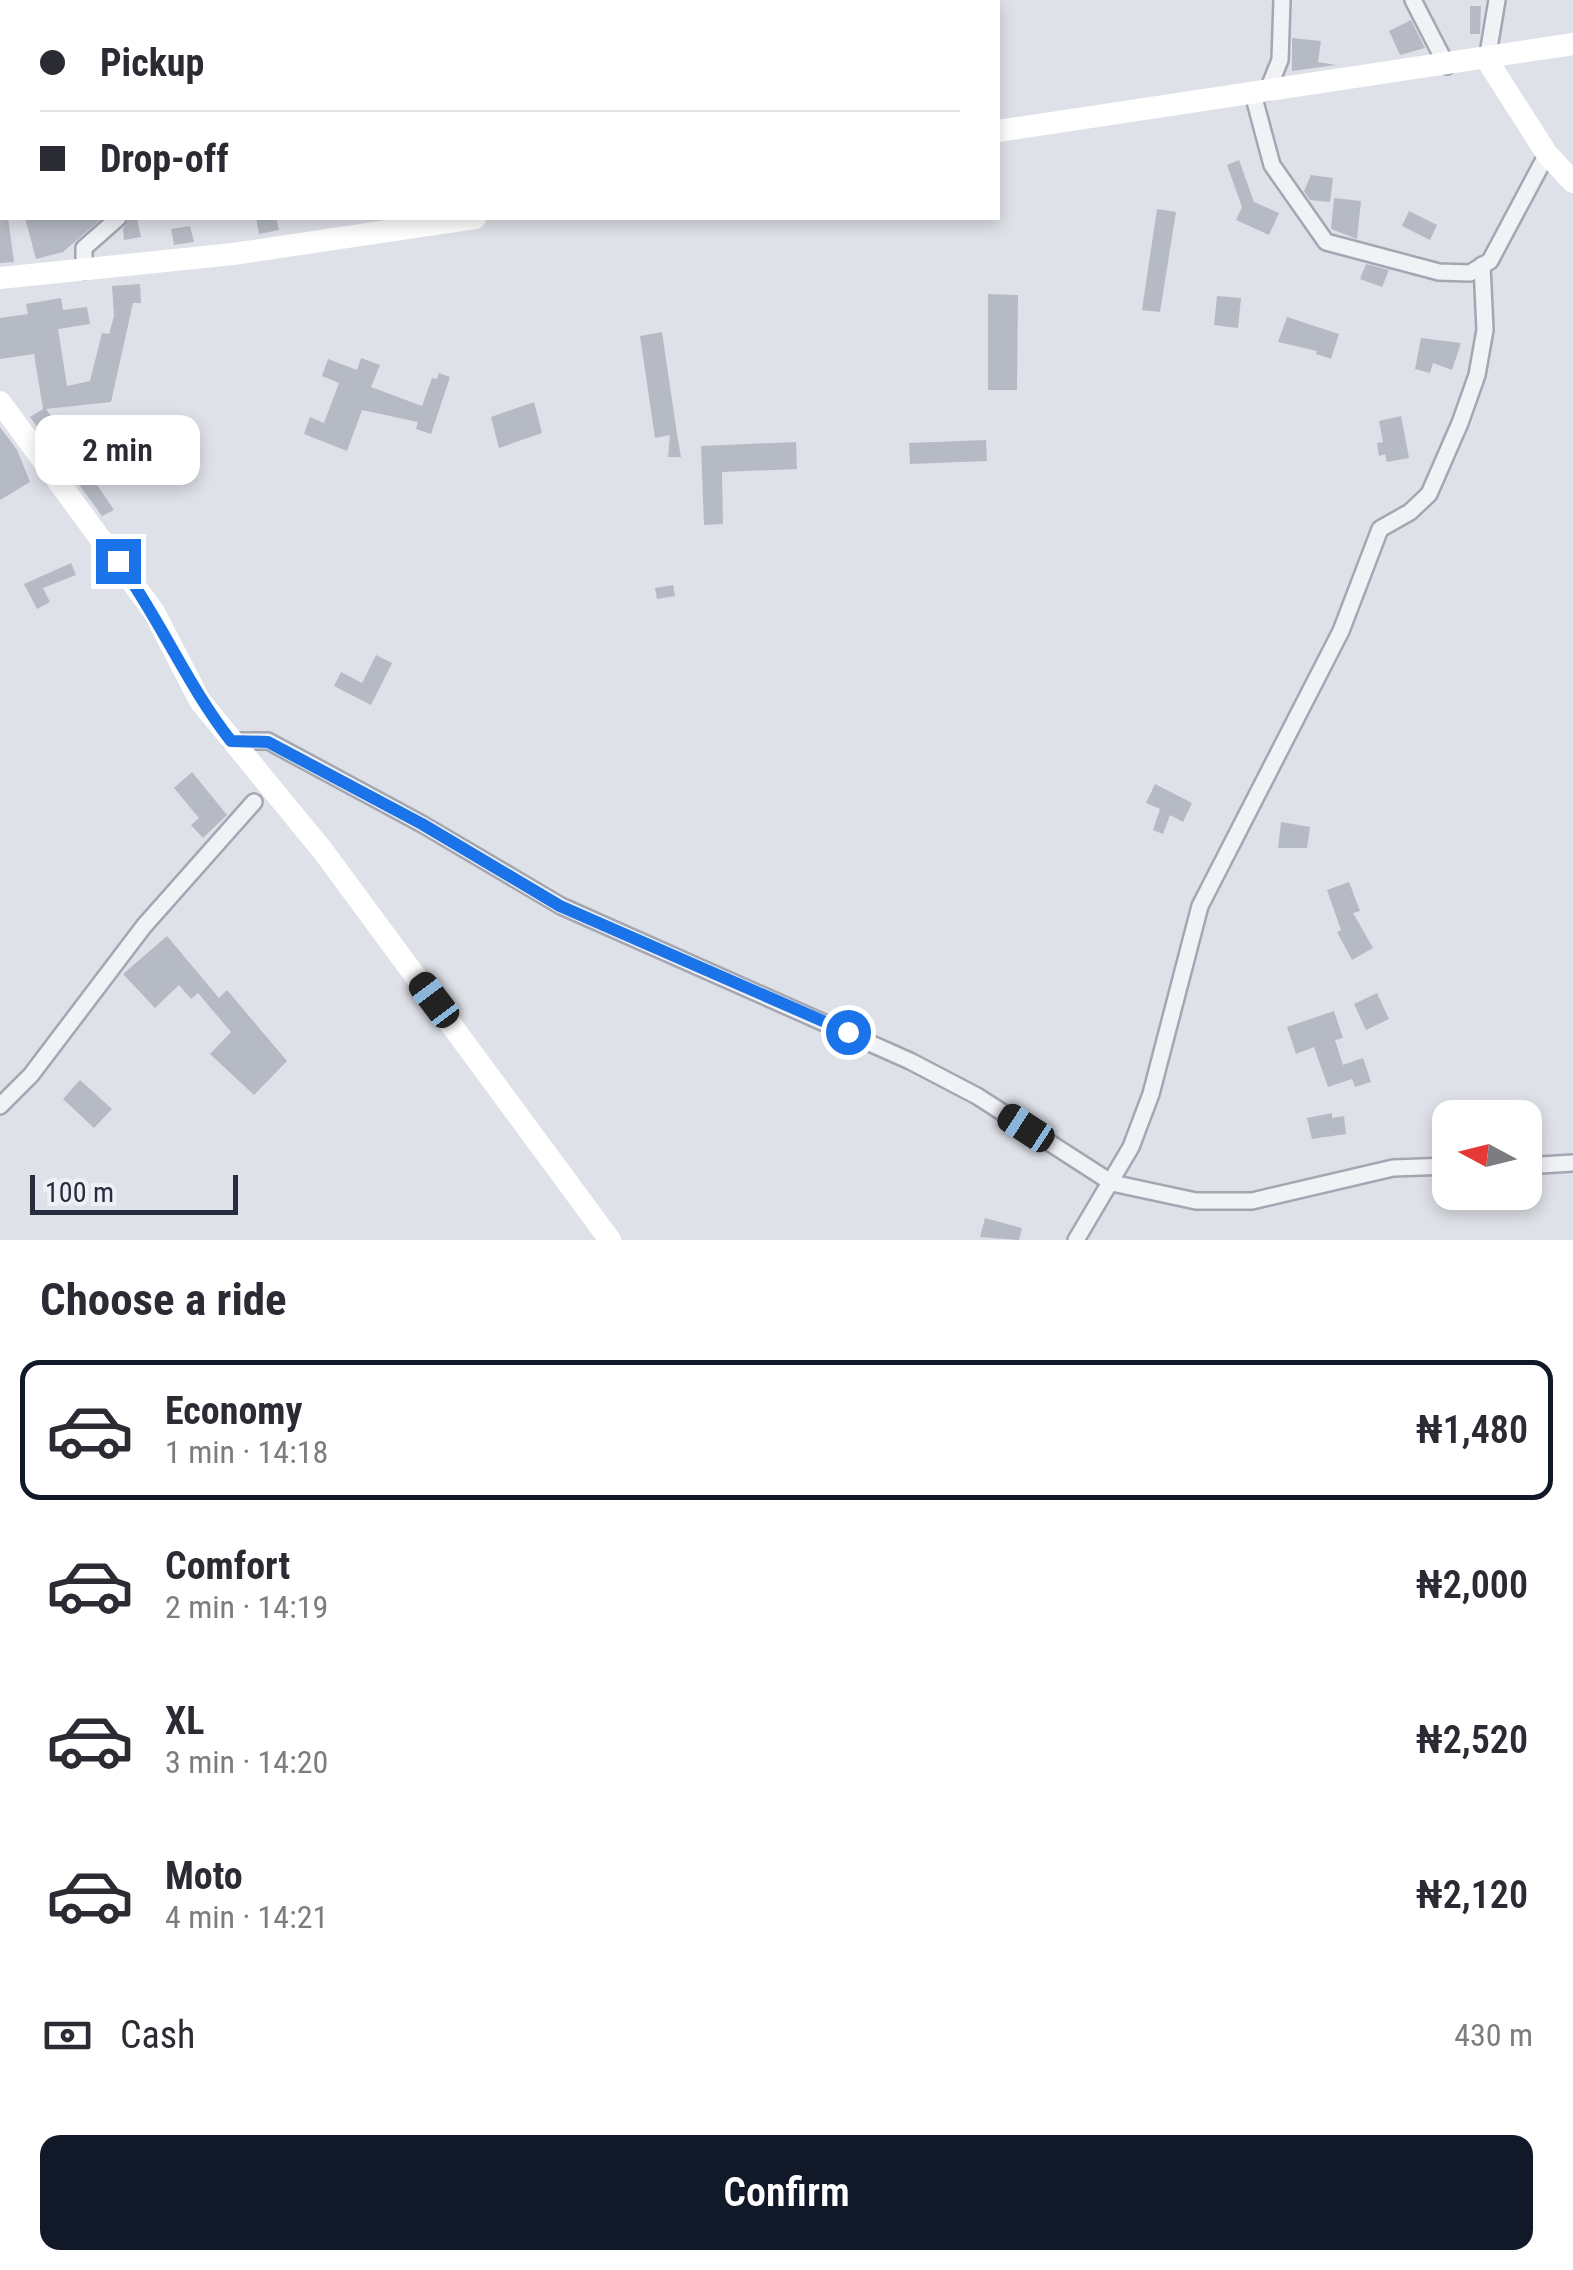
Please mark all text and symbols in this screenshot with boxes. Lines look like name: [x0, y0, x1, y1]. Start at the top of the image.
text: Pickup: [100, 41, 204, 85]
text: Drop-off: [100, 137, 229, 181]
callout: 2 min: [36, 416, 200, 486]
text: 2 min: [82, 431, 153, 469]
route end: [96, 539, 141, 584]
car: [404, 967, 464, 1033]
route start: [826, 1010, 871, 1055]
car: [993, 1099, 1059, 1157]
north arrow: [1432, 1100, 1542, 1210]
map controls: [1432, 1100, 1542, 1210]
scale bar: [30, 1170, 238, 1214]
text: 100 m: [45, 1176, 114, 1209]
text: Choose a ride: [40, 1273, 287, 1326]
icon: car: [45, 1385, 135, 1475]
text: Economy: [165, 1389, 302, 1433]
text: ₦1,480: [1416, 1408, 1528, 1452]
text: 1 min · 14:18: [165, 1433, 328, 1471]
icon: car: [45, 1540, 135, 1630]
text: Comfort: [165, 1544, 290, 1588]
text: ₦2,000: [1416, 1563, 1528, 1607]
text: 2 min · 14:19: [165, 1588, 328, 1626]
icon: car: [45, 1695, 135, 1785]
text: XL: [165, 1699, 204, 1743]
text: ₦2,520: [1416, 1718, 1528, 1762]
text: 3 min · 14:20: [165, 1743, 328, 1781]
icon: car: [45, 1850, 135, 1940]
text: Moto: [165, 1854, 243, 1898]
text: ₦2,120: [1416, 1873, 1528, 1917]
text: 4 min · 14:21: [165, 1898, 328, 1936]
icon: cash: [40, 2008, 95, 2063]
text: Cash: [120, 2013, 195, 2057]
text: 430 m: [1454, 2016, 1533, 2054]
button: Confirm: [40, 2135, 1533, 2250]

